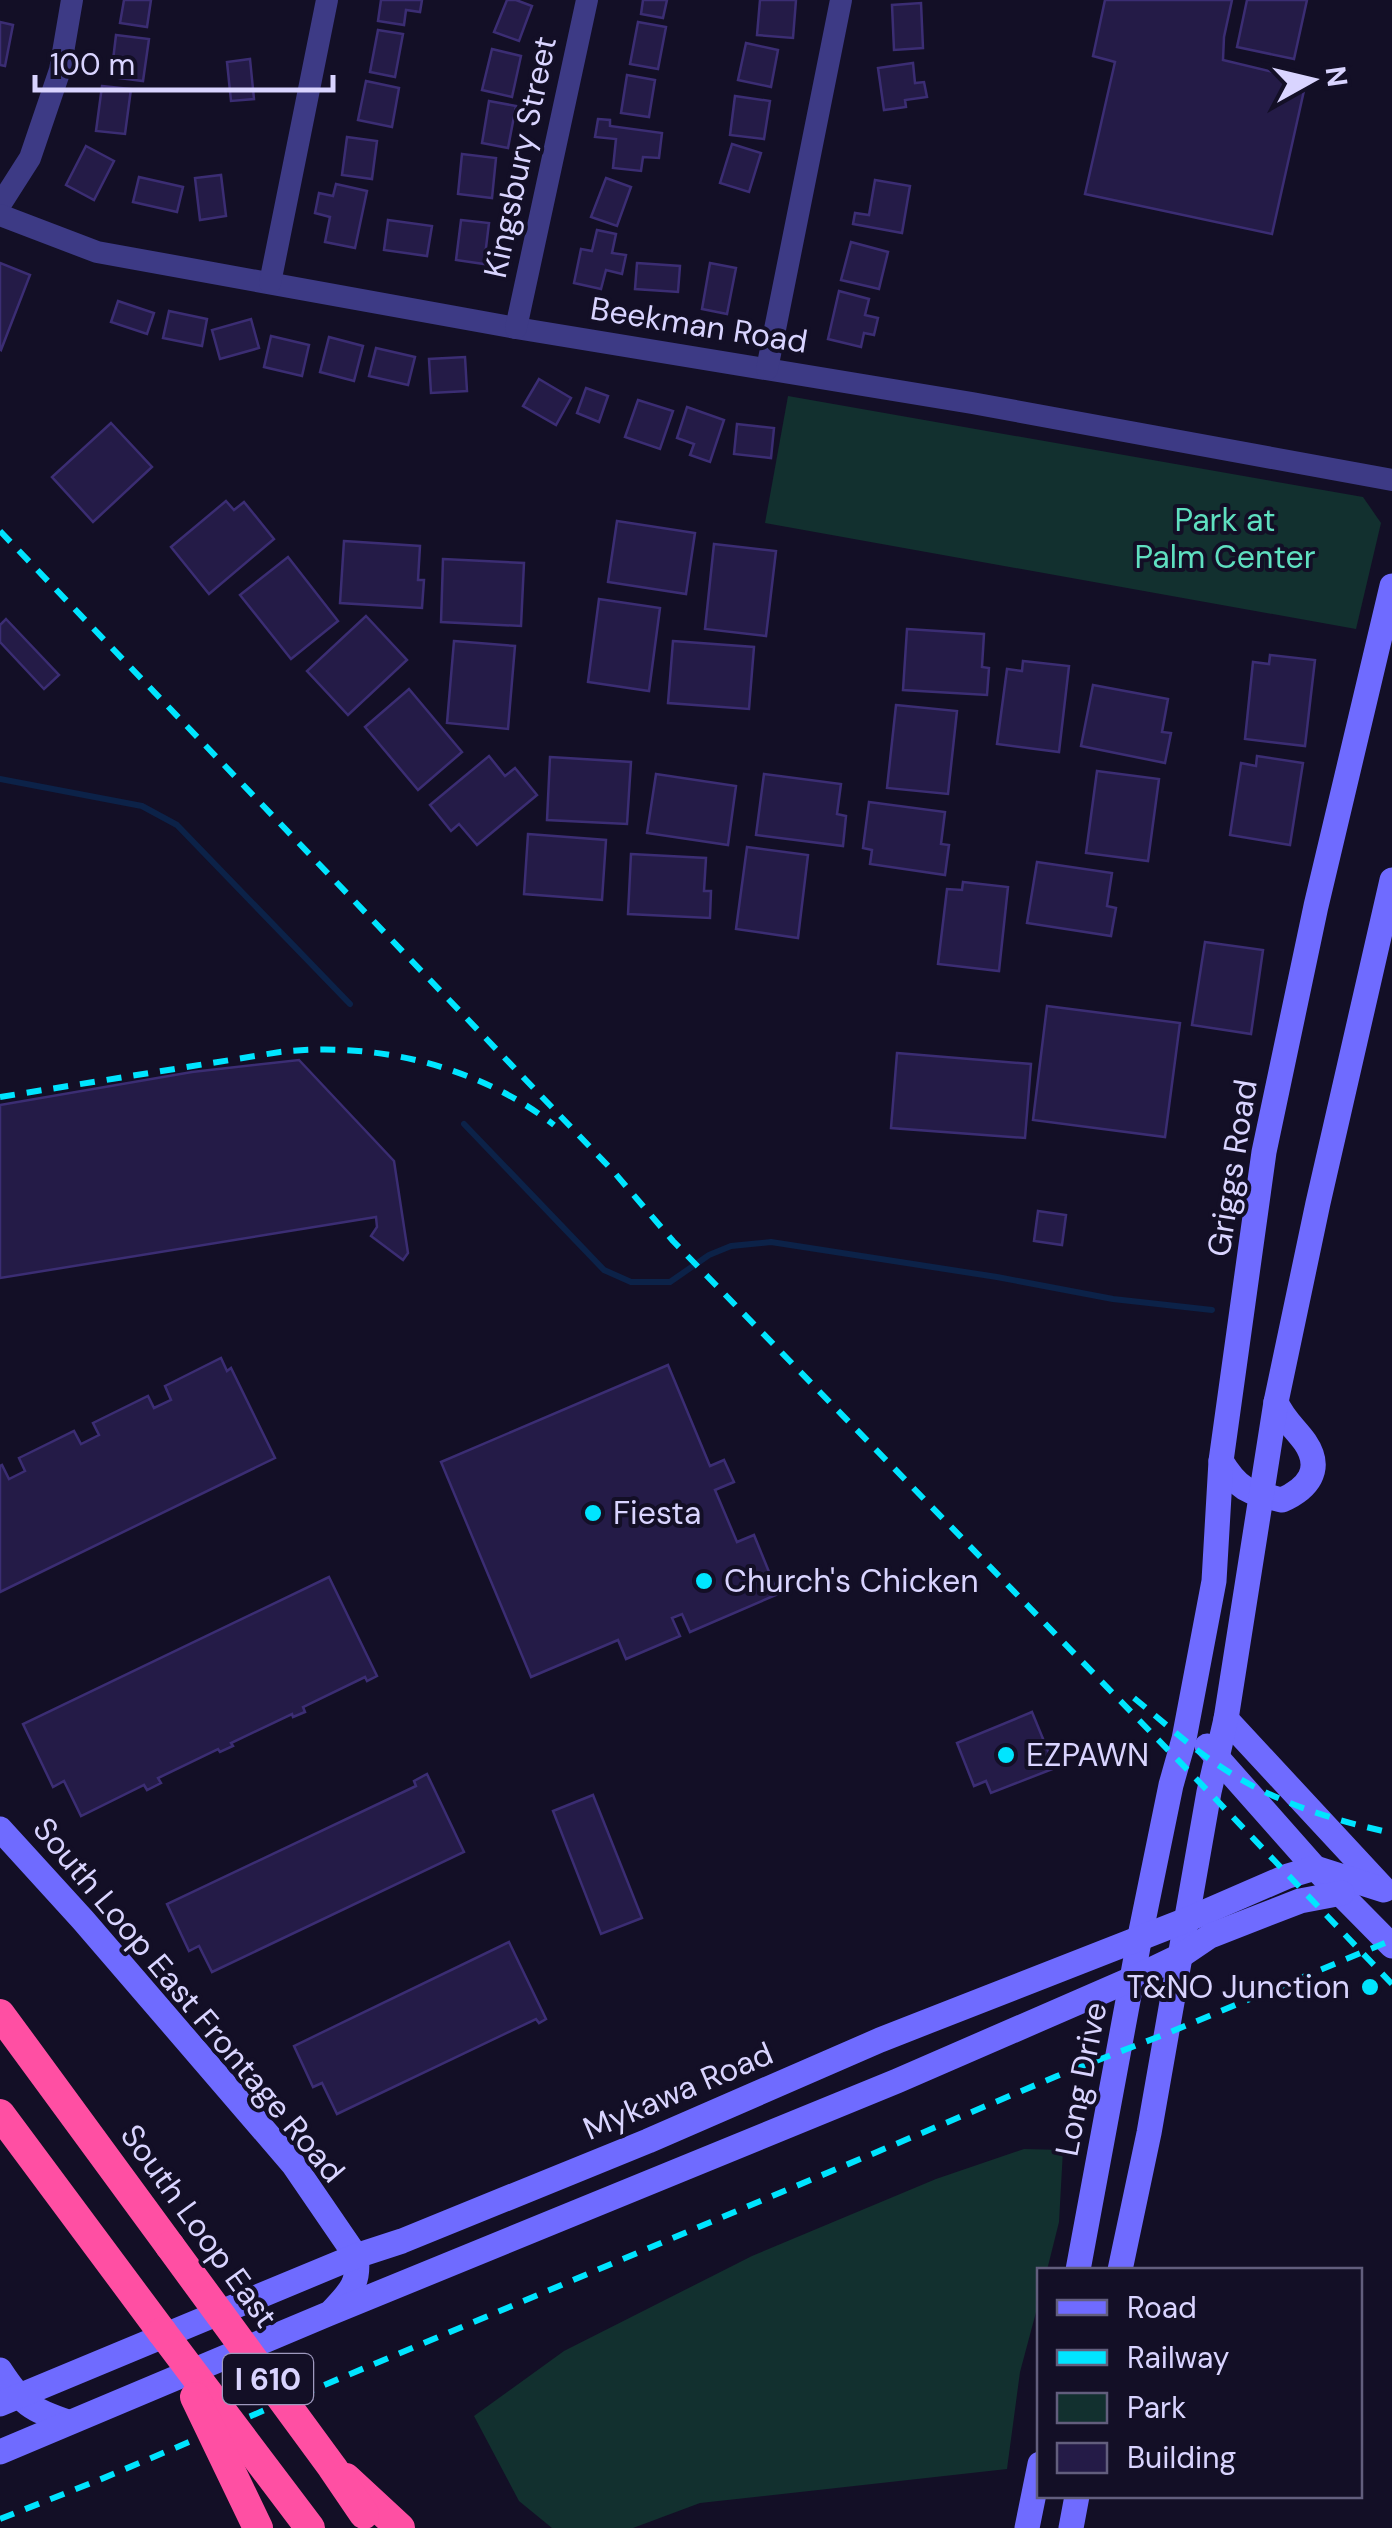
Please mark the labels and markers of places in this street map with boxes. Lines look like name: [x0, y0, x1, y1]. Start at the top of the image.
place label: Fiesta: [613, 1492, 701, 1534]
marker: Fiesta: [582, 1502, 604, 1524]
place label: Church's Chicken: [724, 1560, 979, 1602]
marker: Church's Chicken: [693, 1570, 715, 1592]
place label: EZPAWN: [1026, 1734, 1149, 1776]
marker: EZPAWN: [995, 1744, 1017, 1766]
place label: T&NO Junction: [1127, 1966, 1350, 2008]
marker: T&NO Junction: [1359, 1976, 1381, 1998]

